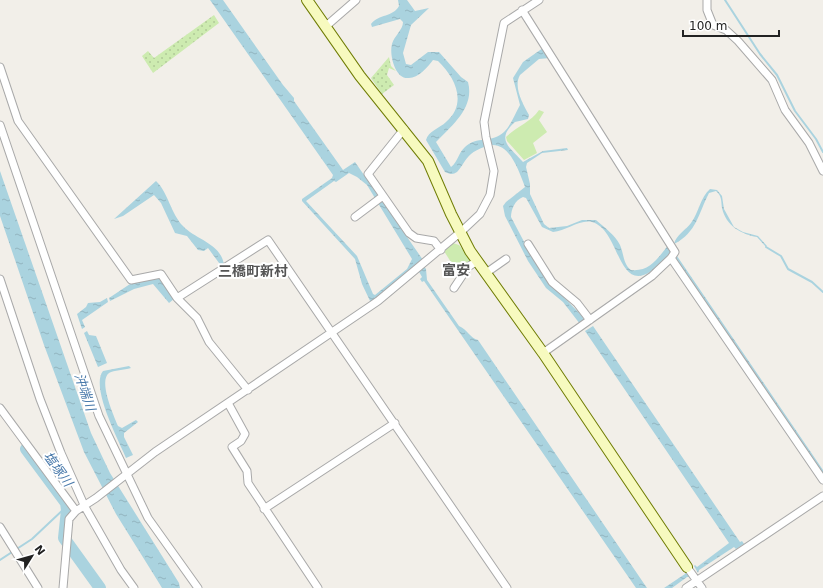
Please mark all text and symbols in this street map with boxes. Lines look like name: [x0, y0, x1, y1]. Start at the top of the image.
scale bar: [683, 12, 779, 38]
text: 100 m: [689, 19, 727, 33]
district label: 富安: [442, 262, 470, 278]
district label: 三橋町新村: [218, 263, 288, 279]
water label: 沖端川: [72, 371, 99, 415]
water label: 塩塚川: [40, 449, 77, 491]
north arrow: [12, 536, 52, 576]
text: N: [32, 543, 48, 558]

